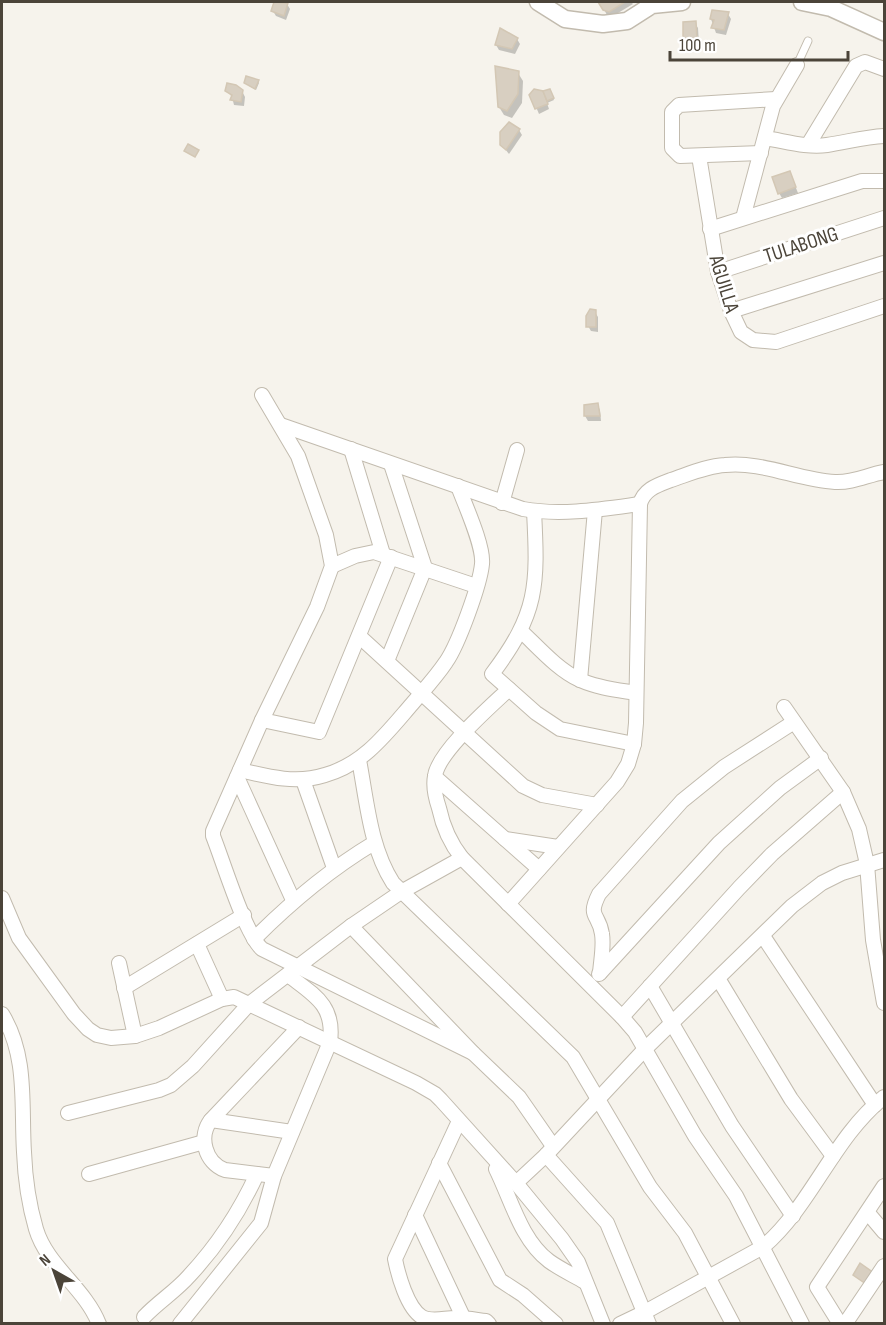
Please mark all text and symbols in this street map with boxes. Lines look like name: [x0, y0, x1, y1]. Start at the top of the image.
scale bar: [670, 24, 848, 62]
text: 100 m: [679, 35, 716, 56]
street label: TULABONG: [761, 221, 841, 269]
street label: AGUILLA: [703, 251, 745, 317]
north arrow: [24, 1241, 84, 1301]
text: N: [36, 1251, 55, 1271]

